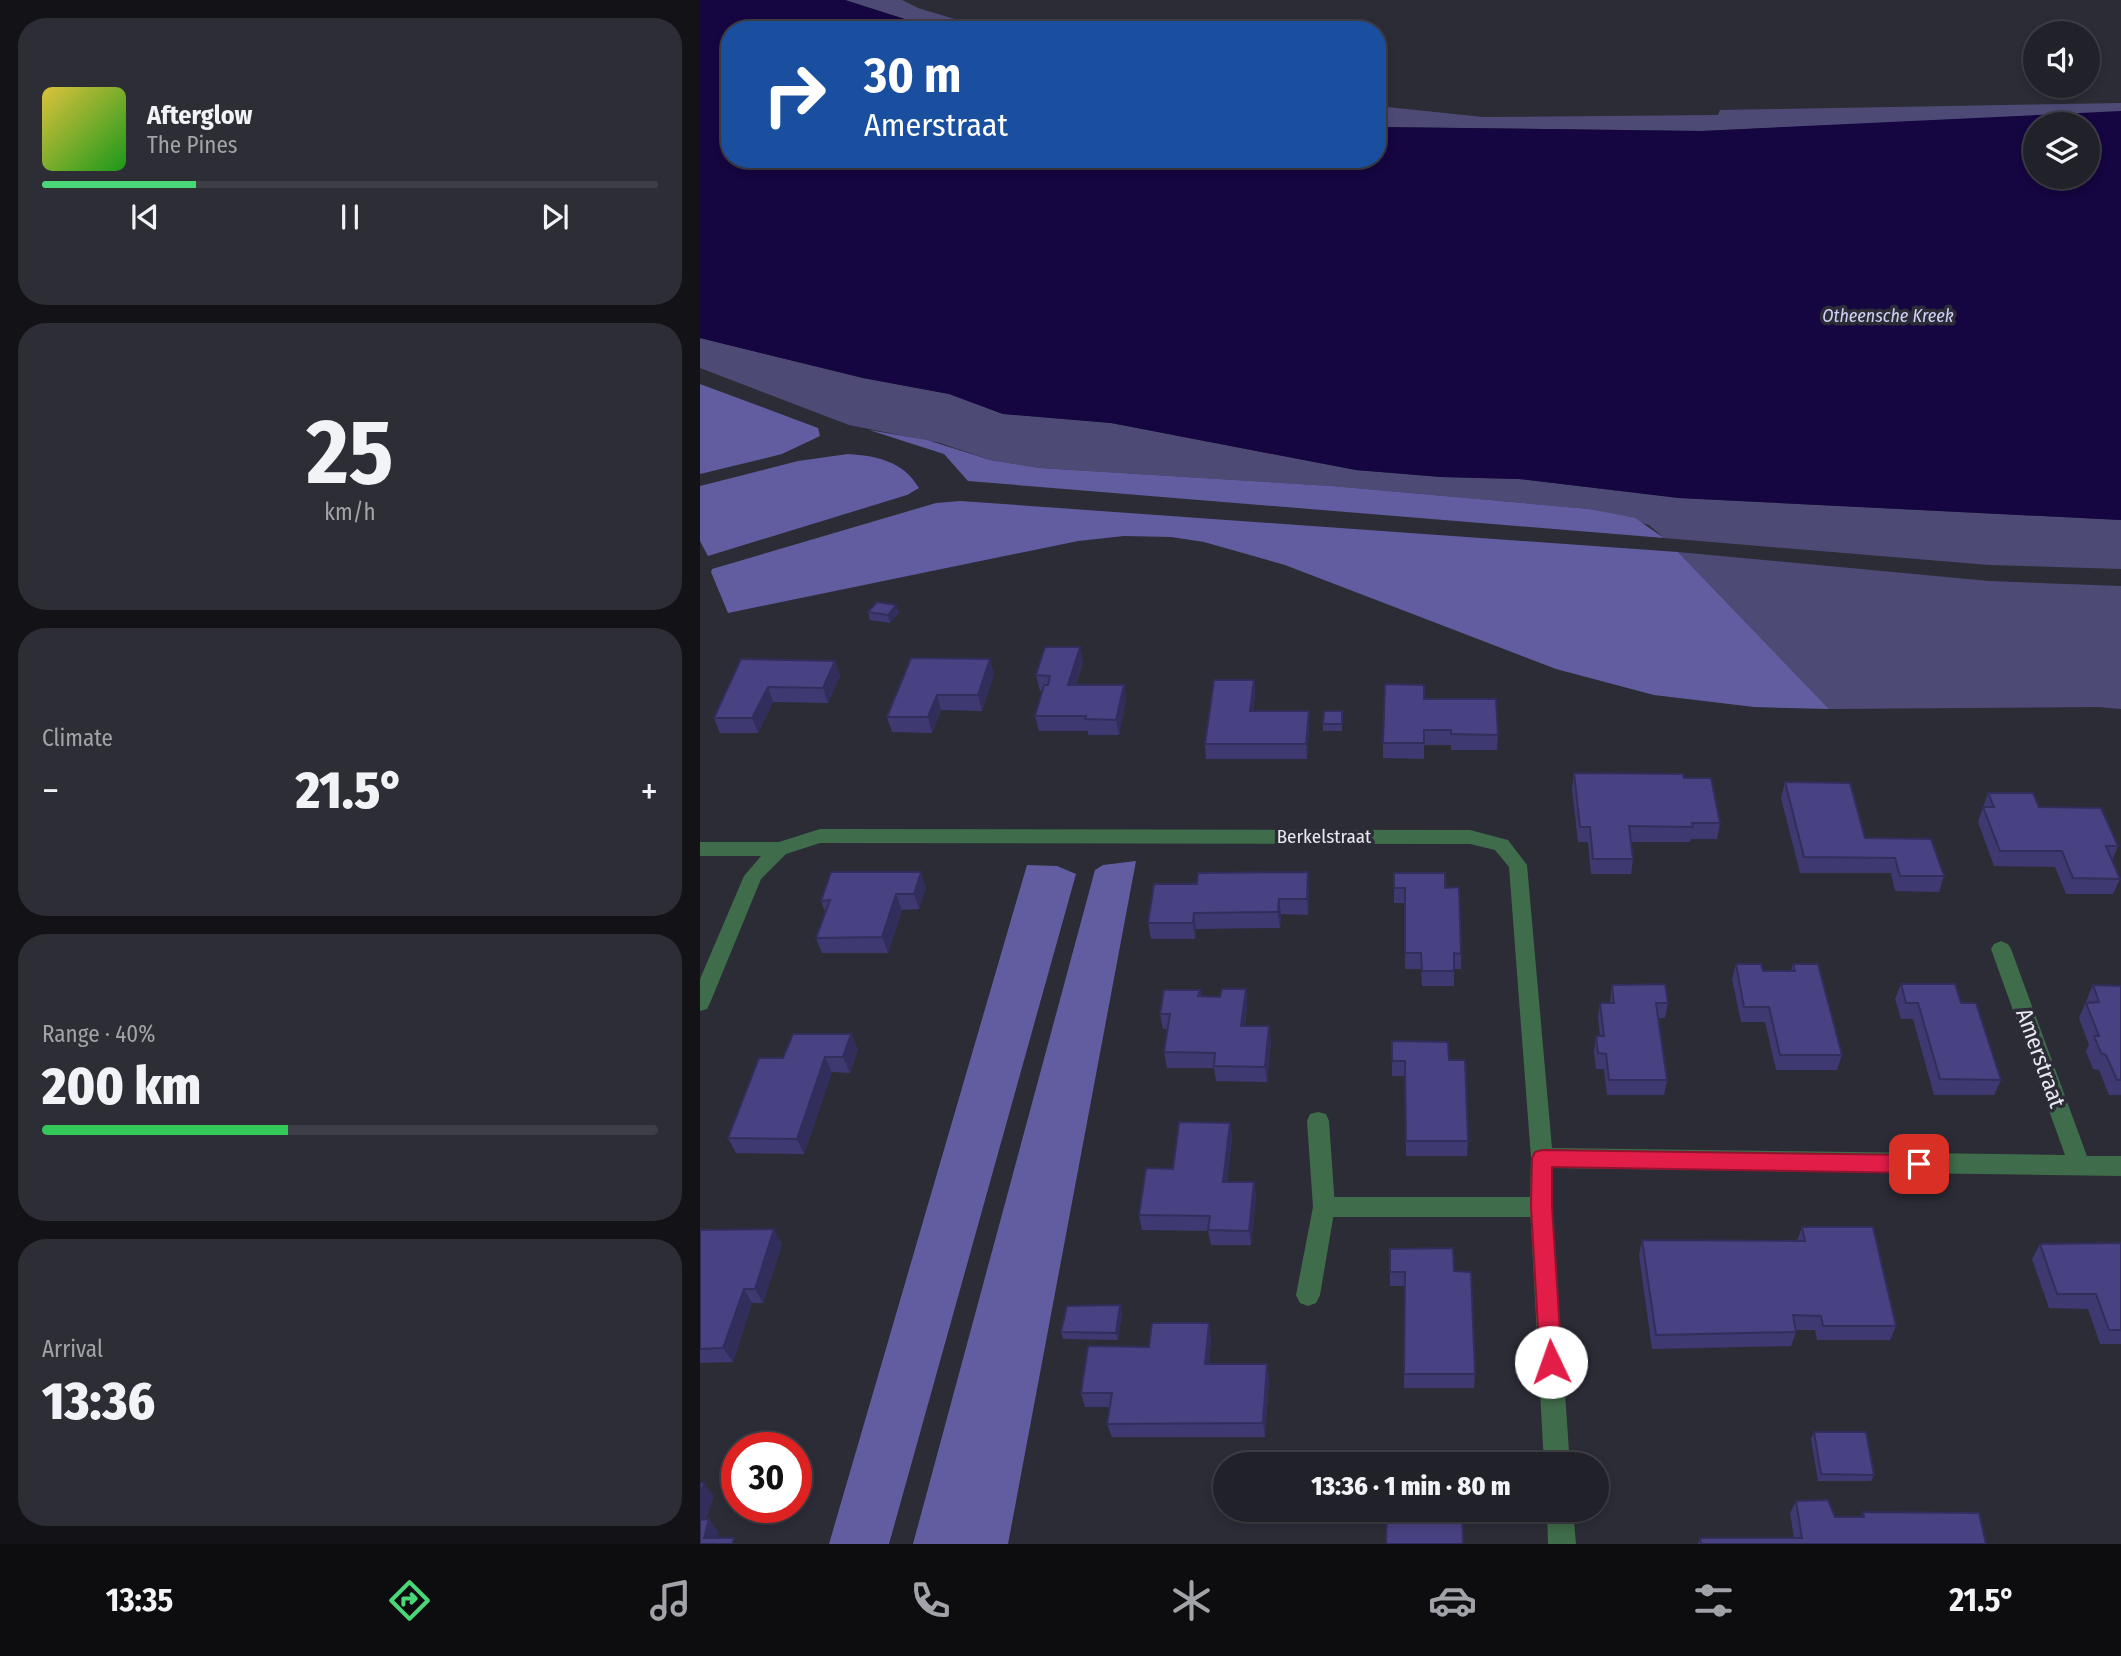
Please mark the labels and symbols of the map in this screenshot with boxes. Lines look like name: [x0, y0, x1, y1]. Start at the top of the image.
water label: Otheensche Kreek: [1822, 305, 1954, 327]
street label: Berkelstraat: [1277, 825, 1372, 848]
street label: Amerstraat: [2010, 1005, 2072, 1112]
pin: [1889, 1134, 1949, 1194]
position arrow: [1514, 1325, 1588, 1399]
speed limit sign: 30: [721, 1432, 812, 1523]

